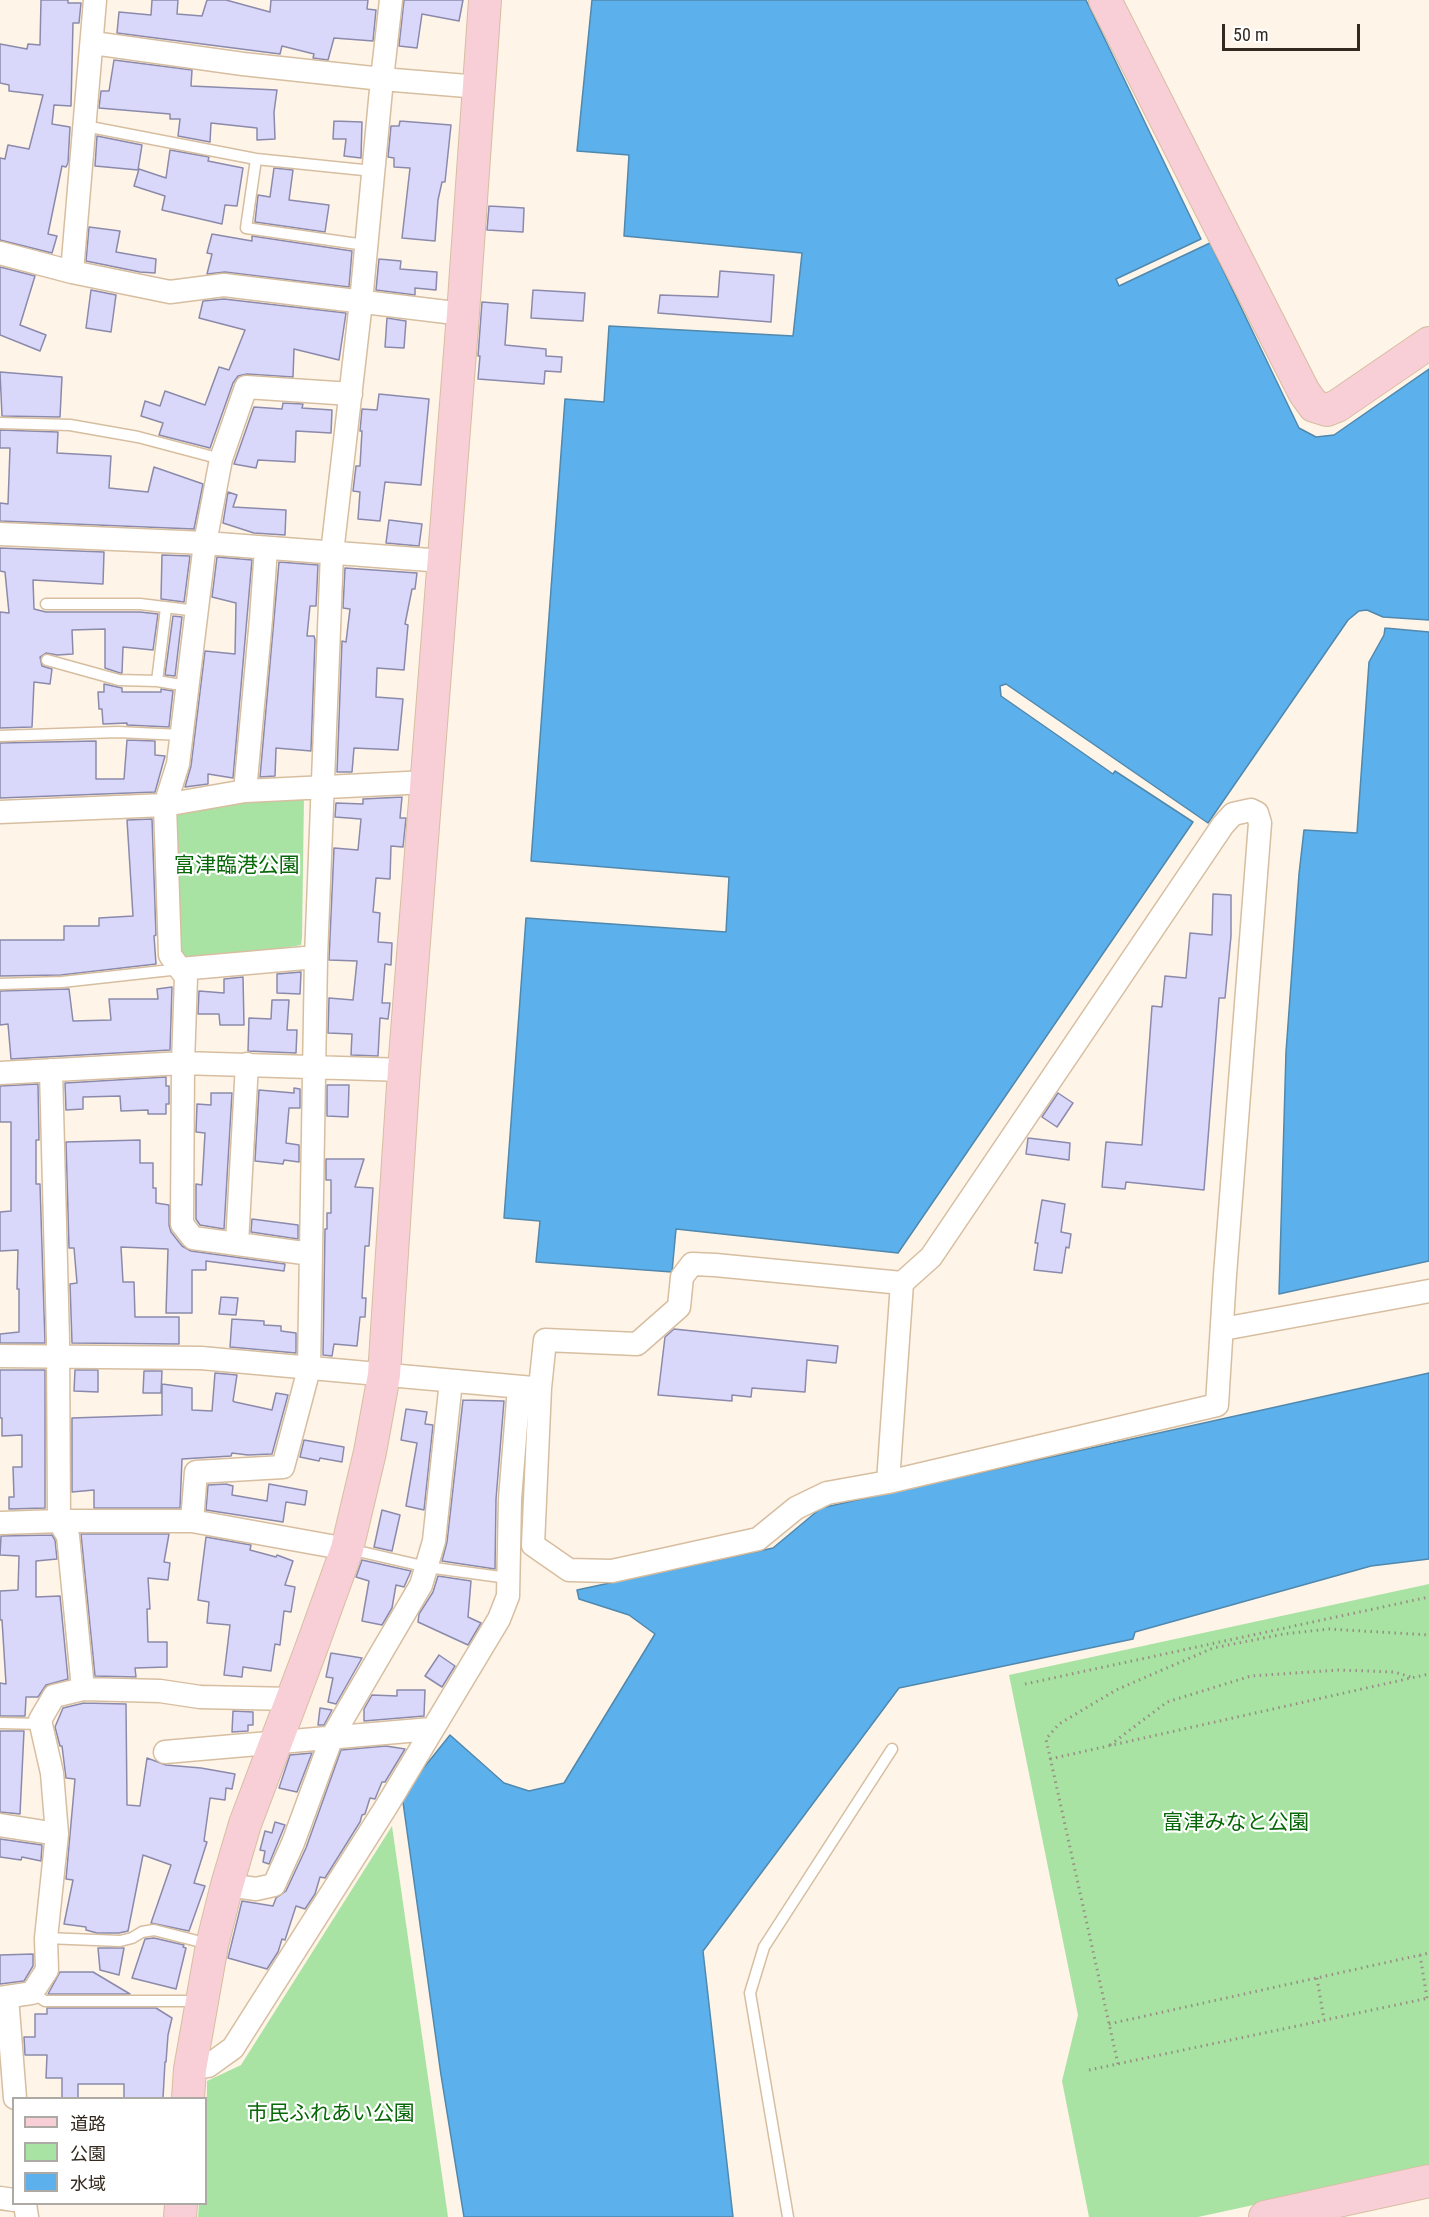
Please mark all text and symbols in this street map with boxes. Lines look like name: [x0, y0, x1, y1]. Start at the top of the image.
scale bar: [1225, 12, 1363, 50]
text: 50 m: [1233, 24, 1268, 45]
park label: 富津臨港公園: [174, 854, 300, 880]
park label: 富津みなと公園: [1163, 1811, 1309, 1837]
legend: [12, 2097, 207, 2205]
park label: 市民ふれあい公園: [247, 2102, 415, 2128]
text: 道路: [70, 2113, 106, 2134]
text: 公園: [70, 2143, 106, 2164]
text: 水域: [70, 2173, 106, 2194]

